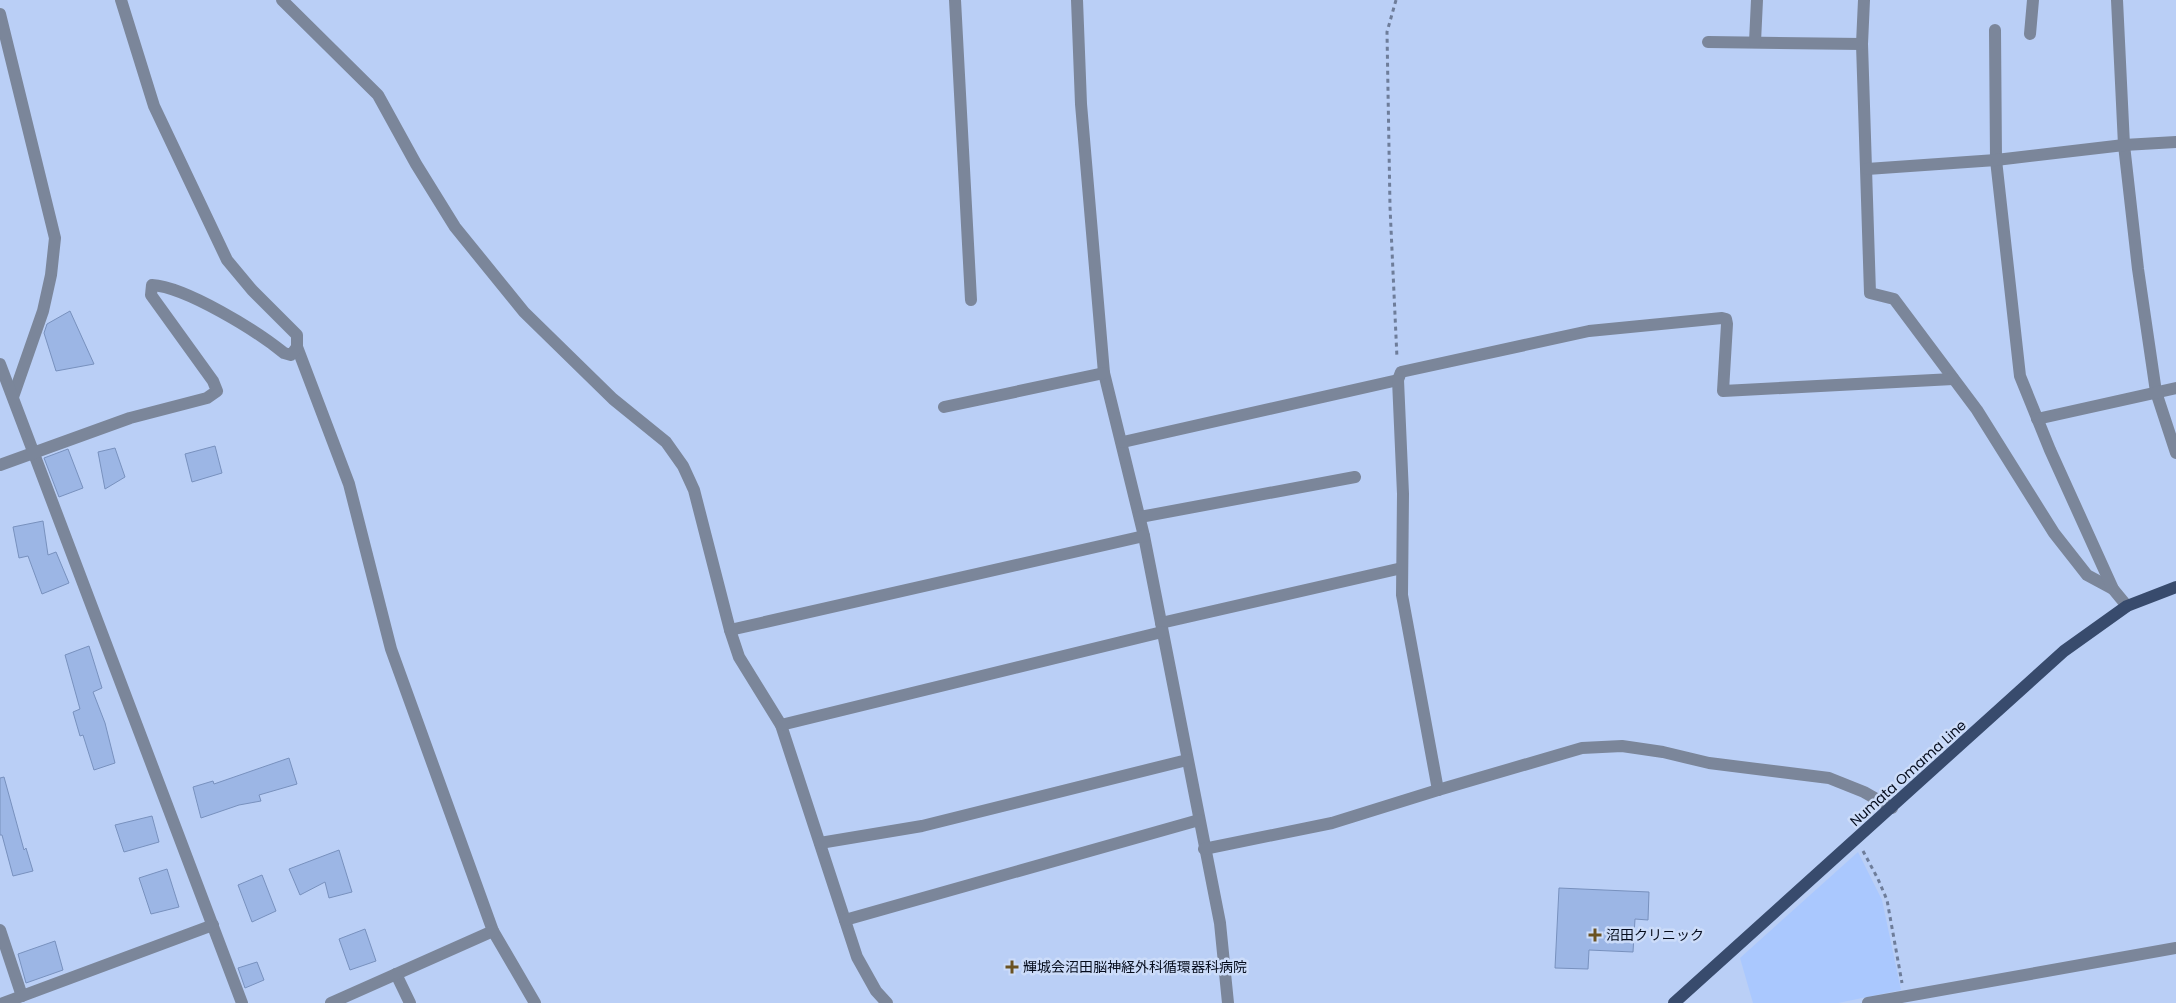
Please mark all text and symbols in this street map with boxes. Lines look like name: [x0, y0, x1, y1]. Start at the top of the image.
street label: Numata Omama Line: [1845, 715, 1971, 831]
place label: 沼田クリニック: [1606, 925, 1704, 945]
marker: 沼田クリニック: [1588, 928, 1602, 942]
place label: 輝城会沼田脳神経外科循環器科病院: [1023, 957, 1247, 977]
marker: 輝城会沼田脳神経外科循環器科病院: [1005, 960, 1019, 974]

